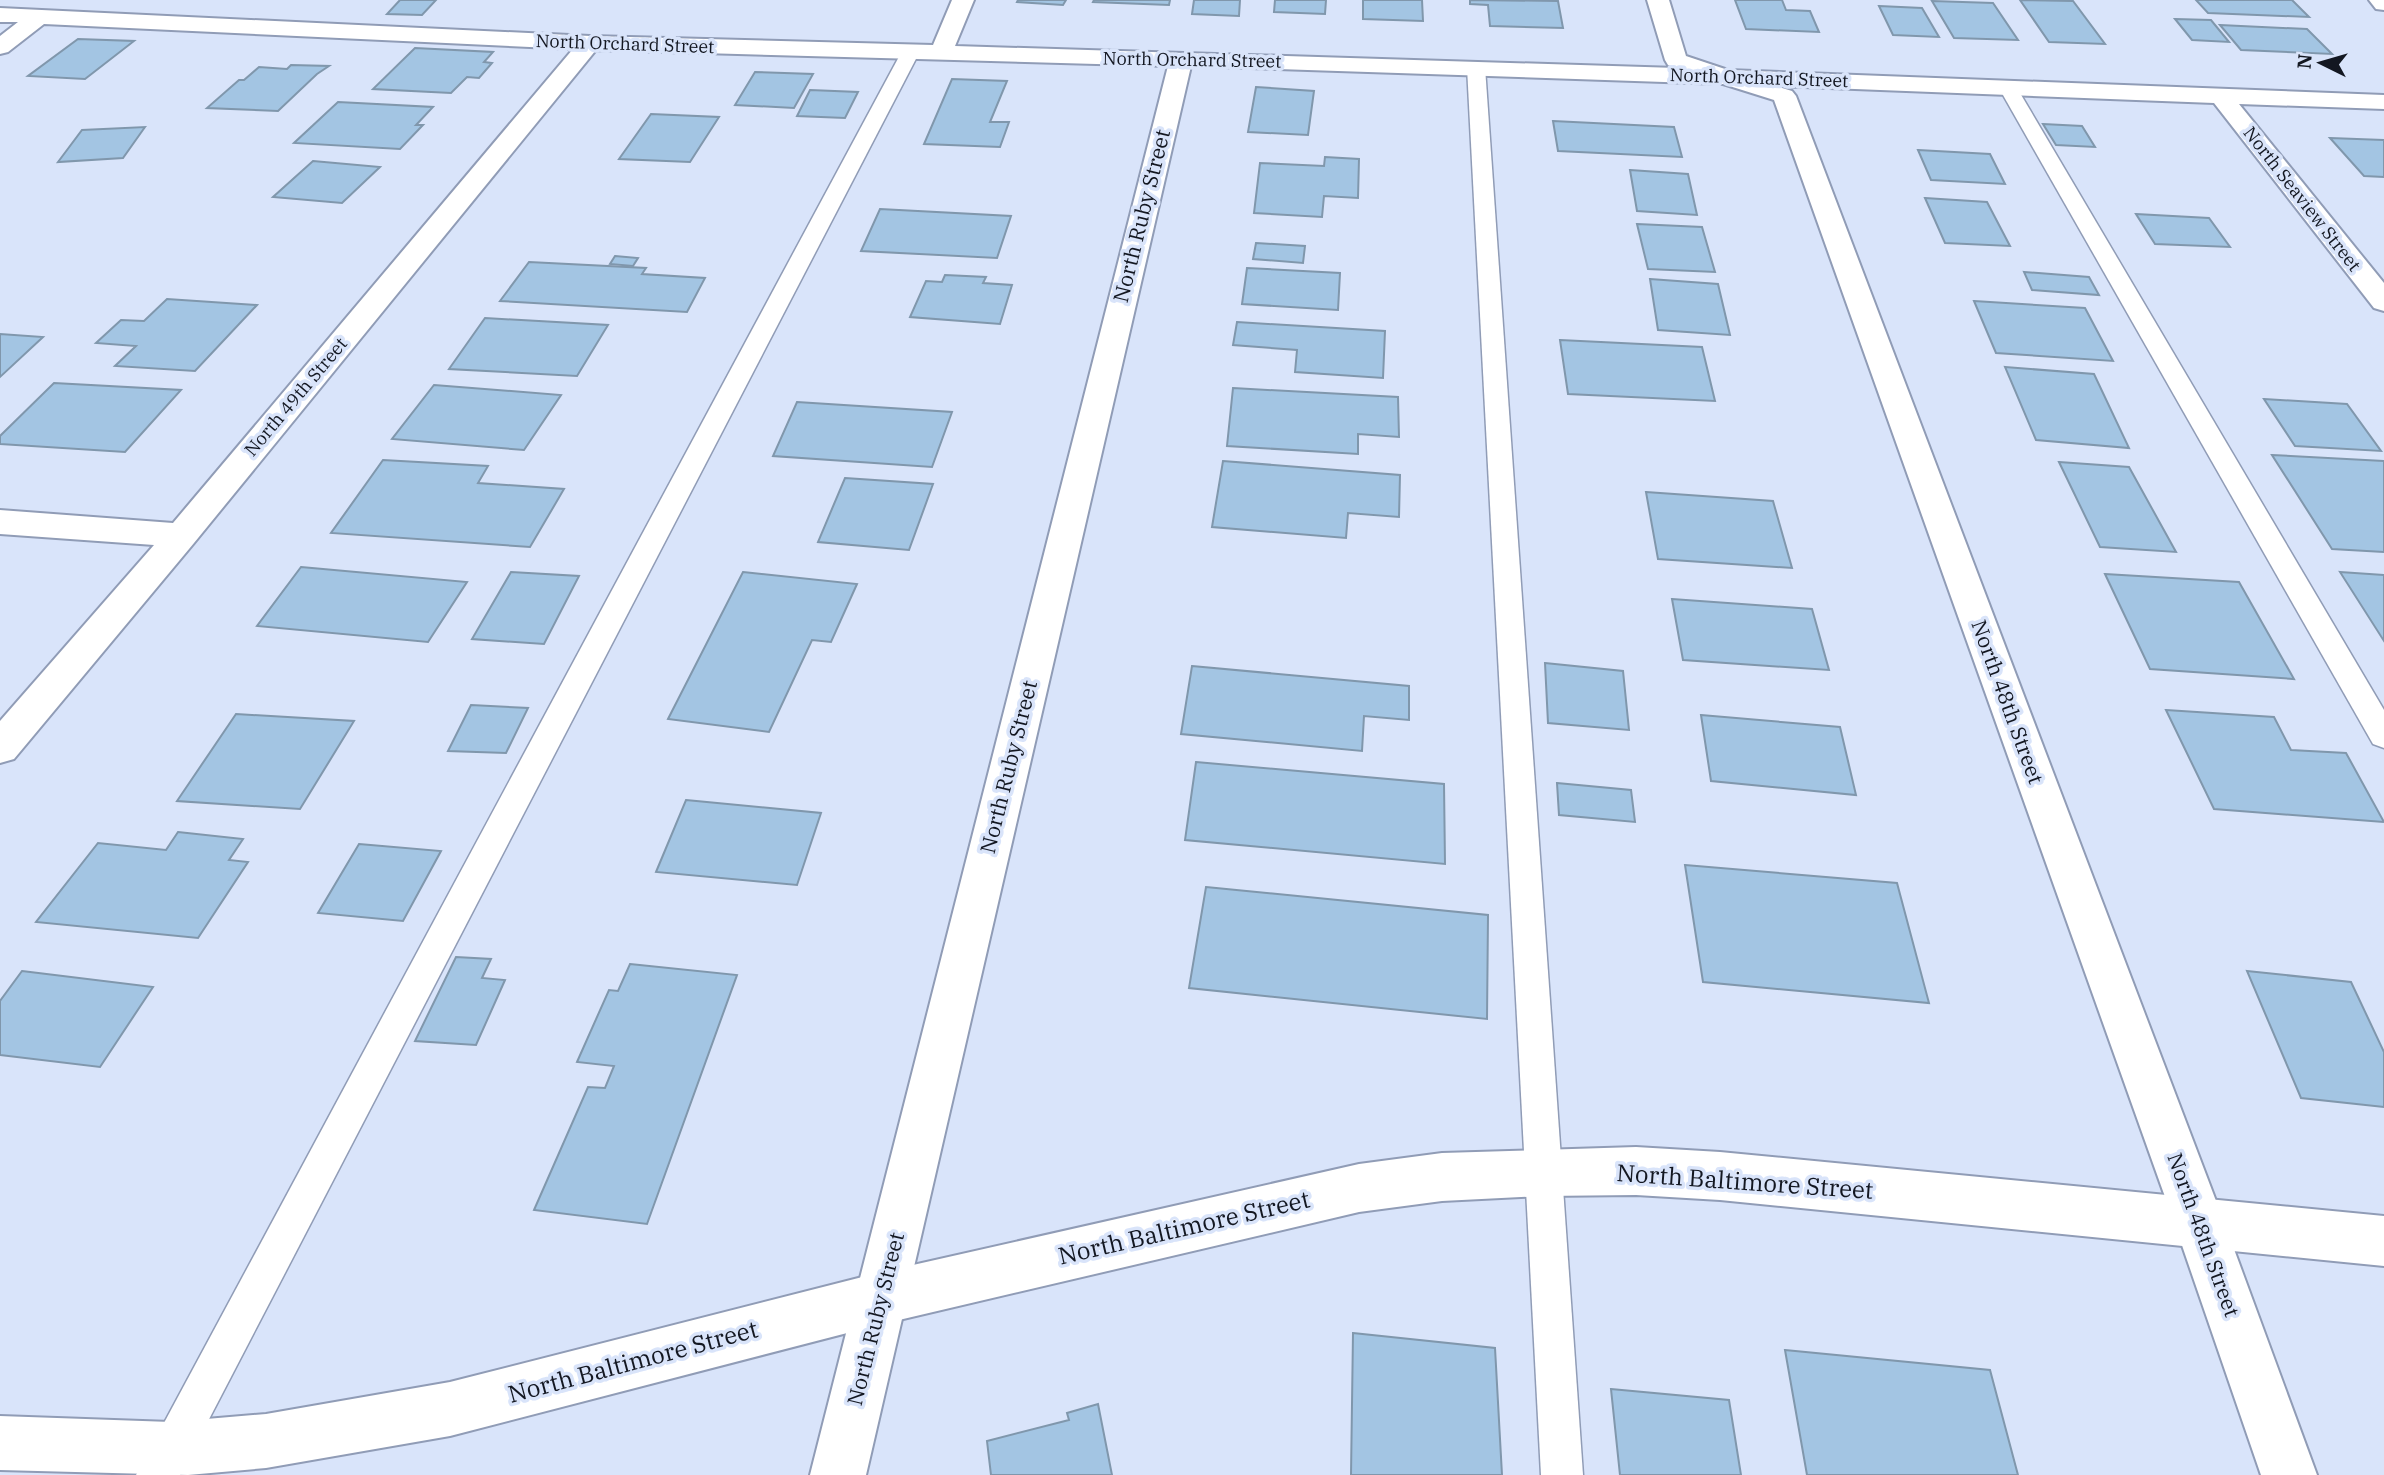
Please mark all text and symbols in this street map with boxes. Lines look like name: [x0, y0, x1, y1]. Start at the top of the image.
north arrow: [2286, 28, 2356, 98]
street label: North Orchard Street: [535, 29, 715, 58]
street label: North Orchard Street: [1102, 46, 1282, 73]
text: N: [2291, 53, 2317, 70]
street label: North Orchard Street: [1669, 63, 1849, 92]
street label: North Seaview Street: [2239, 122, 2366, 276]
street label: North Ruby Street: [1106, 126, 1176, 305]
street label: North 49th Street: [239, 333, 352, 461]
street label: North 48th Street: [1965, 616, 2051, 788]
street label: North Ruby Street: [973, 677, 1043, 856]
street label: North 48th Street: [2161, 1149, 2247, 1321]
street label: North Baltimore Street: [1616, 1156, 1875, 1206]
street label: North Baltimore Street: [1055, 1182, 1313, 1272]
street label: North Ruby Street: [840, 1229, 910, 1408]
street label: North Baltimore Street: [504, 1312, 761, 1410]

